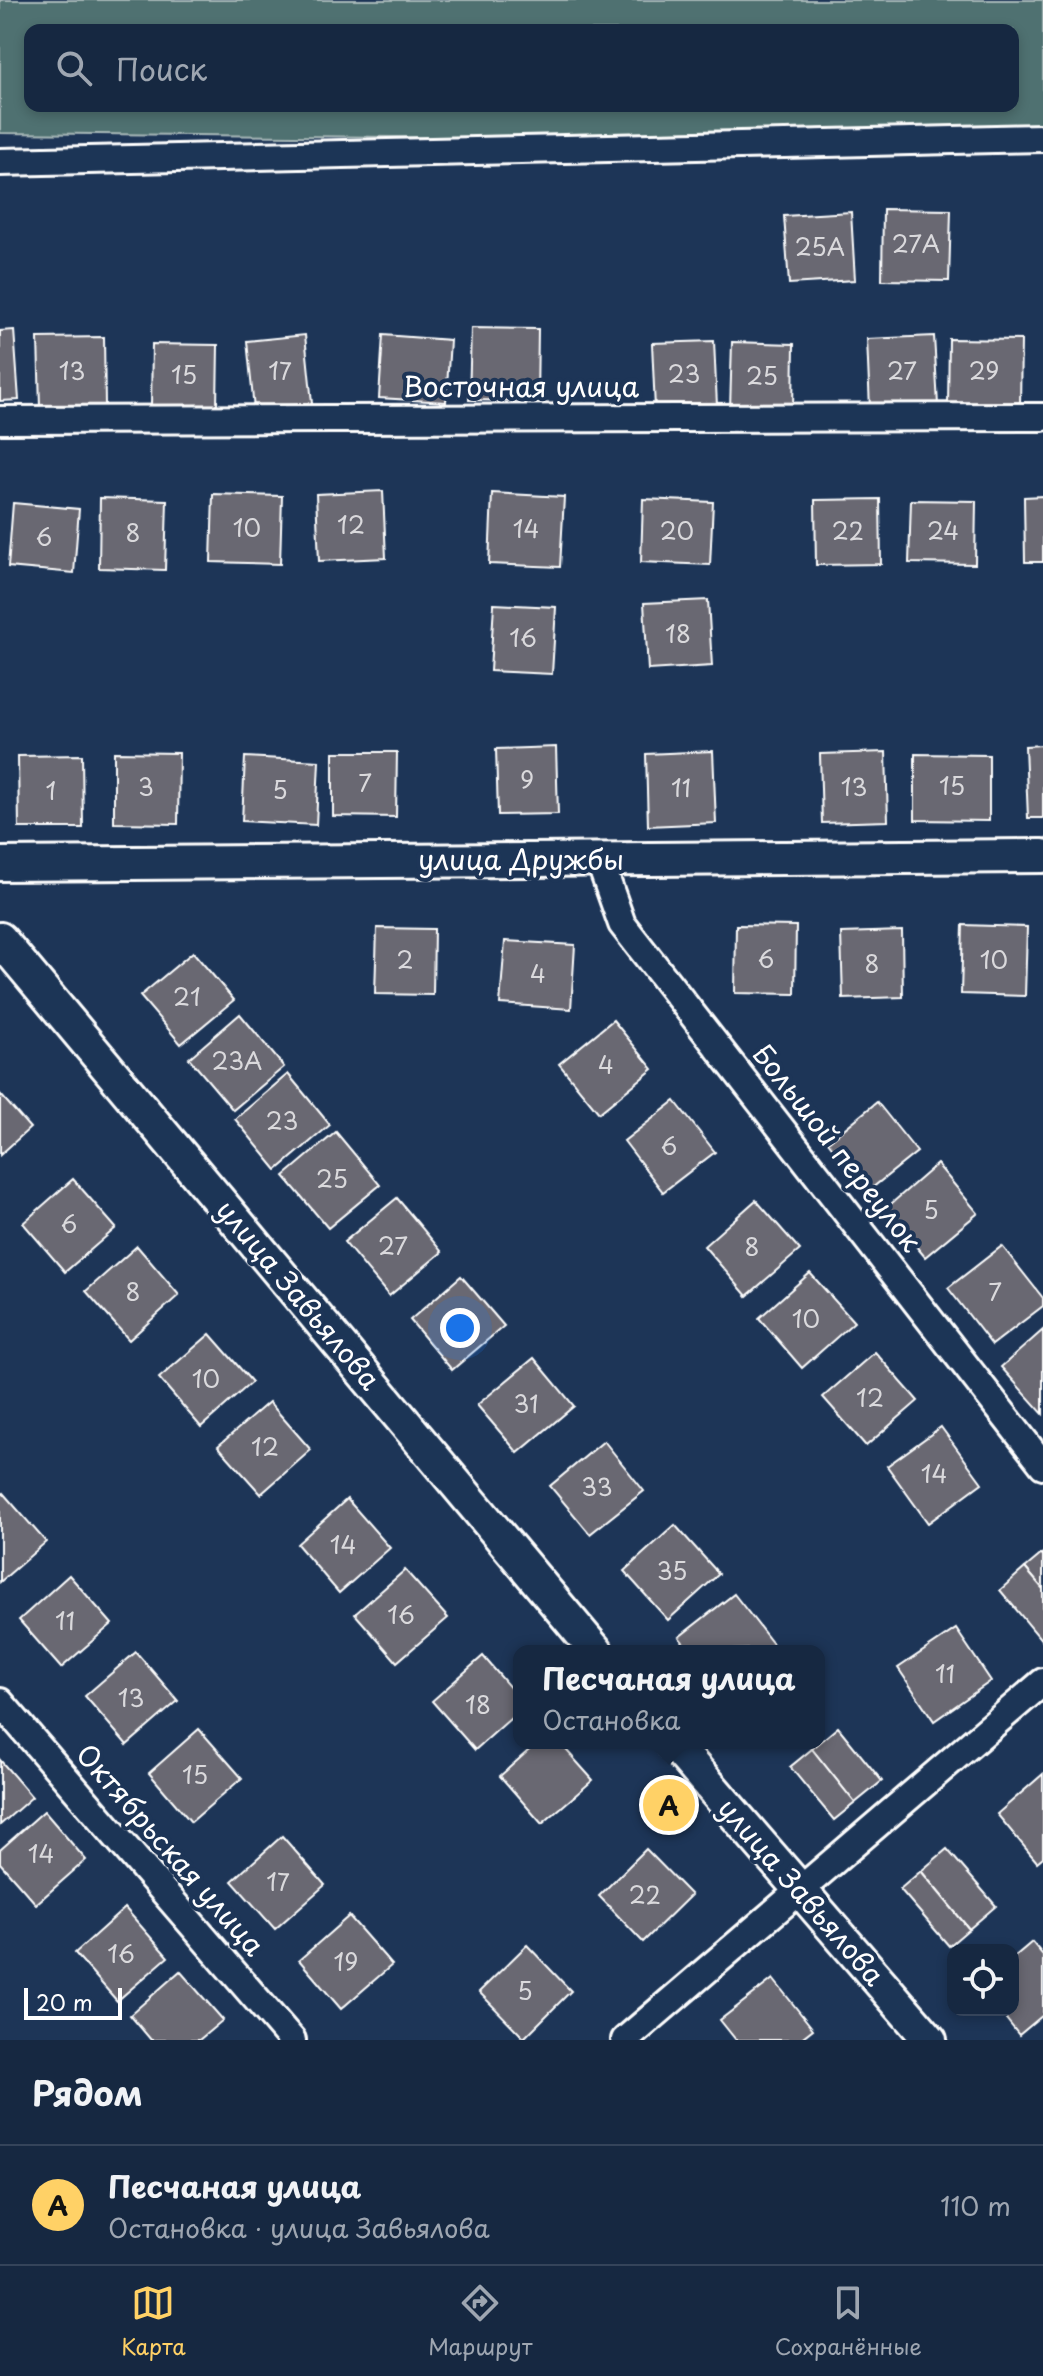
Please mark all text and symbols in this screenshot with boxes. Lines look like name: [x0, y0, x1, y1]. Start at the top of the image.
search box: [24, 24, 1019, 112]
icon: search: [52, 46, 96, 90]
text: Поиск: [116, 46, 207, 91]
house number: 27А: [892, 225, 940, 261]
house number: 25А: [795, 228, 845, 264]
house number: 13: [59, 352, 85, 388]
house number: 17: [268, 352, 292, 388]
house number: 27: [887, 352, 917, 388]
house number: 29: [969, 352, 999, 388]
house number: 23: [668, 355, 700, 391]
house number: 15: [171, 356, 197, 392]
house number: 25: [746, 357, 778, 393]
street label: Восточная улица: [403, 364, 640, 407]
house number: 12: [337, 506, 365, 542]
house number: 10: [233, 509, 261, 545]
house number: 14: [513, 510, 539, 546]
house number: 20: [660, 512, 694, 548]
house number: 22: [832, 512, 864, 548]
house number: 24: [927, 512, 959, 548]
house number: 8: [126, 514, 141, 550]
house number: 6: [36, 518, 52, 554]
house number: 18: [665, 615, 691, 651]
house number: 16: [509, 619, 537, 655]
house number: 9: [520, 761, 534, 797]
house number: 7: [358, 764, 372, 800]
house number: 15: [939, 767, 965, 803]
house number: 3: [138, 768, 154, 804]
house number: 13: [841, 768, 867, 804]
house number: 11: [671, 769, 691, 805]
house number: 5: [272, 771, 288, 807]
house number: 1: [46, 772, 56, 808]
street label: улица Дружбы: [418, 837, 624, 880]
house number: 6: [758, 940, 774, 976]
house number: 2: [397, 941, 414, 977]
house number: 10: [980, 941, 1008, 977]
house number: 8: [865, 945, 880, 981]
house number: 4: [530, 955, 546, 991]
house number: 21: [173, 978, 201, 1014]
street label: Большой переулок: [743, 1034, 933, 1261]
house number: 23А: [212, 1042, 262, 1078]
house number: 4: [598, 1046, 614, 1082]
house number: 23: [266, 1102, 298, 1138]
house number: 6: [661, 1127, 677, 1163]
house number: 25: [316, 1160, 348, 1196]
street label: улица Завьялова: [207, 1190, 392, 1399]
house number: 5: [923, 1191, 939, 1227]
house number: 6: [61, 1205, 77, 1241]
house number: 27: [378, 1227, 408, 1263]
house number: 8: [745, 1228, 760, 1264]
house number: 8: [126, 1273, 141, 1309]
house number: 7: [988, 1273, 1002, 1309]
house number: 10: [792, 1300, 820, 1336]
your location: [440, 1308, 480, 1348]
house number: 10: [192, 1360, 220, 1396]
house number: 12: [856, 1379, 884, 1415]
house number: 31: [513, 1385, 539, 1421]
house number: 12: [251, 1428, 279, 1464]
house number: 14: [921, 1455, 947, 1491]
house number: 33: [581, 1468, 613, 1504]
house number: 14: [330, 1526, 356, 1562]
house number: 35: [657, 1552, 687, 1588]
house number: 16: [387, 1596, 415, 1632]
house number: 11: [55, 1602, 75, 1638]
popup: [513, 1645, 825, 1749]
text: Песчаная улица: [542, 1655, 796, 1700]
house number: 11: [935, 1655, 955, 1691]
house number: 13: [118, 1679, 144, 1715]
house number: 18: [465, 1686, 491, 1722]
text: Остановка: [542, 1700, 680, 1739]
street label: Октябрьская улица: [67, 1733, 276, 1965]
house number: 15: [182, 1756, 208, 1792]
pin: A: [643, 1775, 695, 1835]
street label: улица Завьялова: [708, 1788, 896, 1995]
house number: 14: [28, 1835, 54, 1871]
house number: 17: [266, 1863, 290, 1899]
house number: 22: [629, 1876, 661, 1912]
house number: 16: [107, 1935, 135, 1971]
house number: 19: [334, 1943, 358, 1979]
map controls: [947, 1944, 1019, 2016]
button: locate: [947, 1944, 1019, 2016]
house number: 5: [517, 1972, 533, 2008]
scale bar: [24, 1984, 122, 2020]
text: 20 m: [36, 1985, 93, 2018]
text: Рядом: [32, 2066, 143, 2118]
text: Песчаная улица: [108, 2163, 361, 2208]
text: A: [48, 2186, 68, 2225]
text: 110 m: [940, 2186, 1011, 2225]
text: Остановка · улица Завьялова: [108, 2208, 490, 2247]
tab: Карта: [121, 2281, 186, 2362]
tab: Маршрут: [428, 2281, 532, 2362]
tab: Сохранённые: [775, 2281, 922, 2362]

